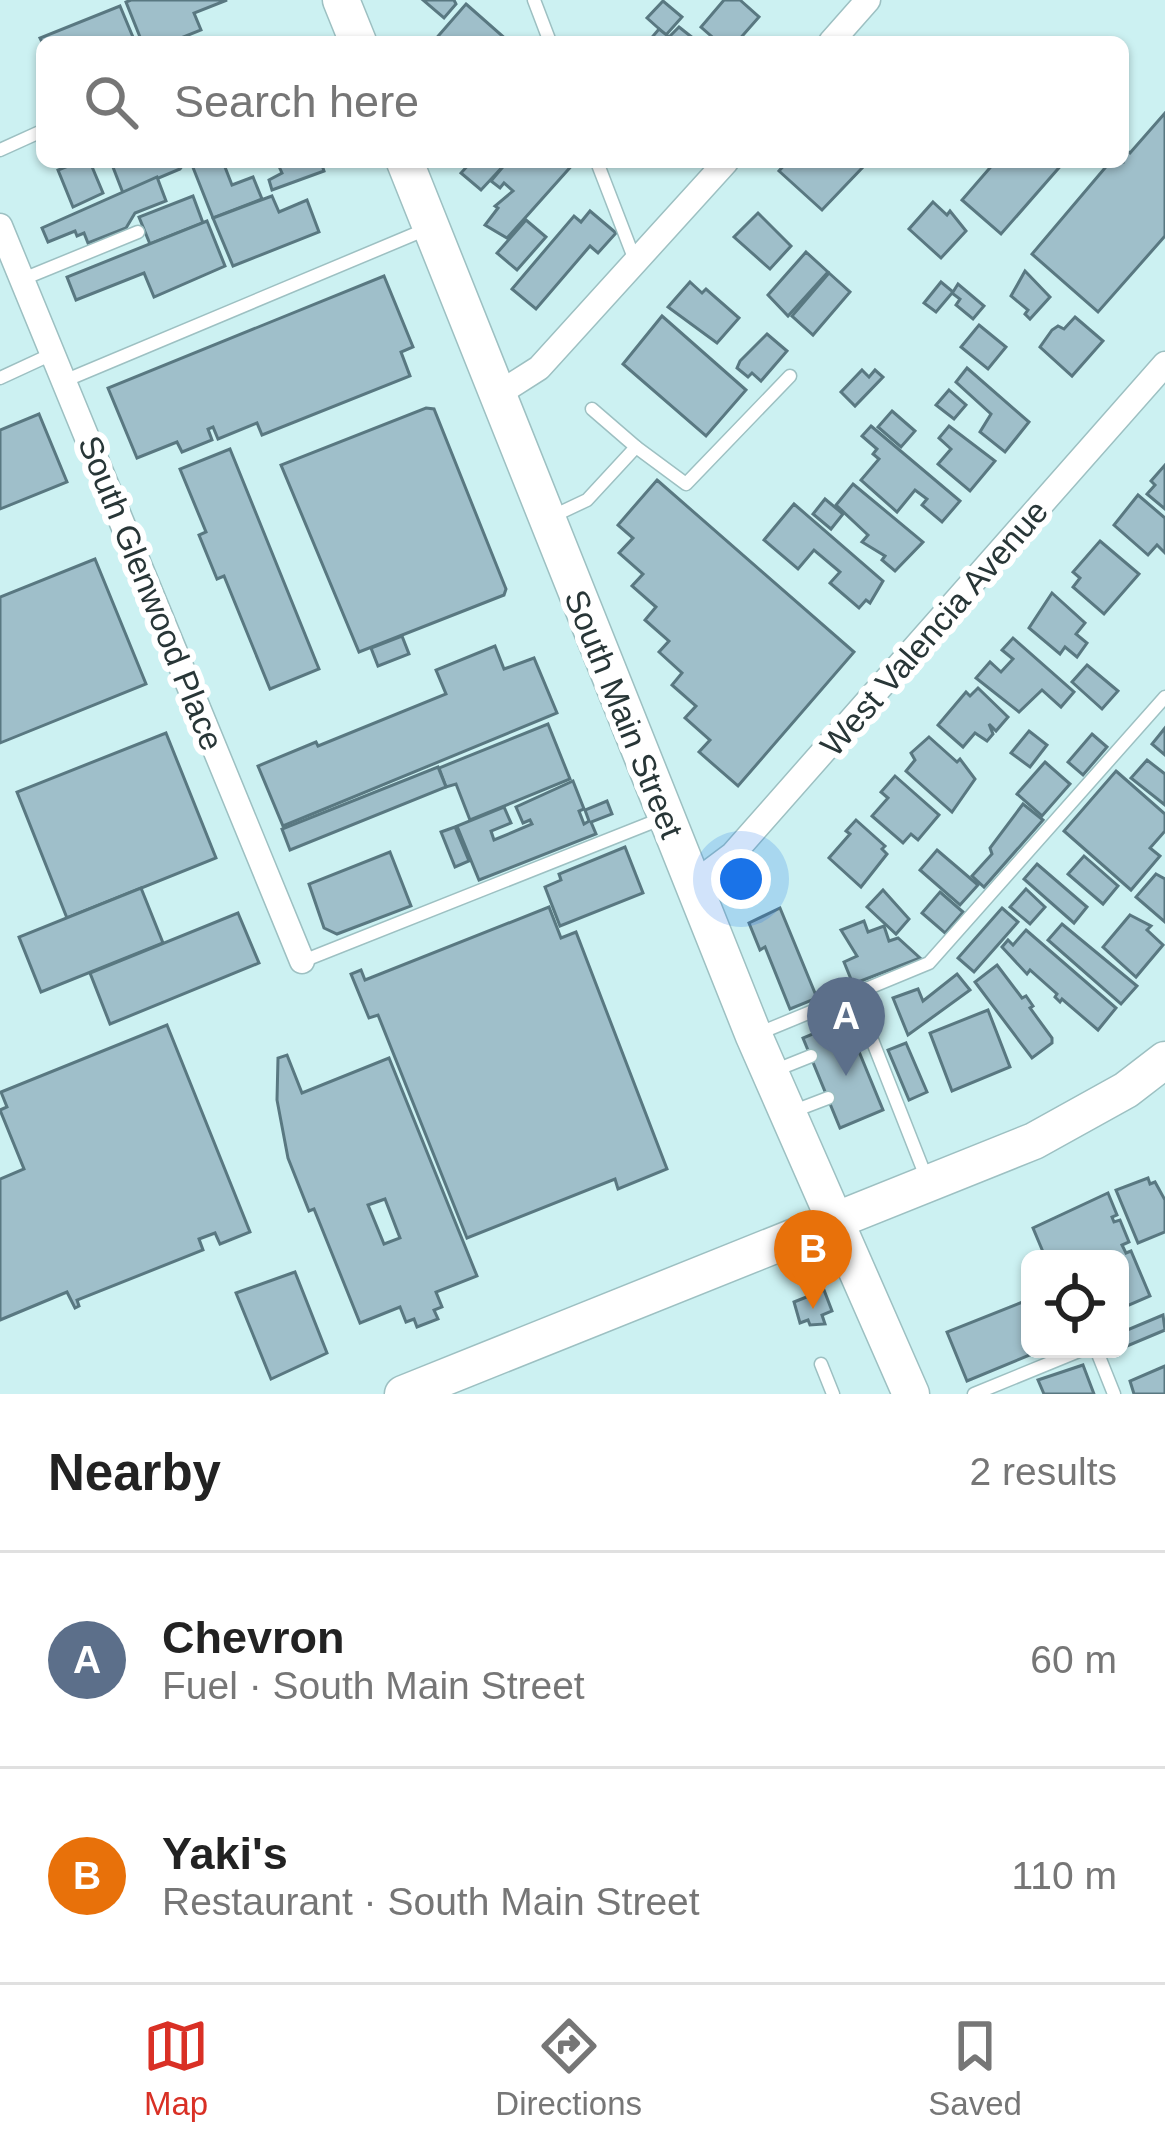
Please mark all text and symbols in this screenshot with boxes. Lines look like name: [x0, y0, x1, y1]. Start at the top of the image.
search box: [36, 36, 1129, 168]
icon: search: [78, 69, 144, 135]
text: Search here: [174, 76, 419, 127]
street label: South Glenwood Place: [71, 430, 231, 756]
street label: West Valencia Avenue: [813, 493, 1055, 763]
street label: South Main Street: [557, 585, 691, 843]
your location: [711, 849, 771, 909]
pin: A: [807, 977, 885, 1076]
pin: B: [774, 1210, 852, 1309]
map controls: [1021, 1250, 1129, 1358]
button: locate: [1021, 1250, 1129, 1358]
text: Nearby: [48, 1444, 221, 1501]
text: 2 results: [970, 1450, 1117, 1493]
text: Chevron: [162, 1612, 345, 1663]
text: A: [73, 1638, 101, 1681]
text: 60 m: [1030, 1638, 1117, 1681]
text: Fuel · South Main Street: [162, 1664, 585, 1707]
text: Yaki's: [162, 1828, 288, 1879]
text: B: [73, 1854, 101, 1897]
text: 110 m: [1012, 1854, 1117, 1897]
text: Restaurant · South Main Street: [162, 1880, 700, 1923]
tab: Map: [143, 2013, 209, 2123]
tab: Directions: [495, 2013, 642, 2123]
tab: Saved: [928, 2013, 1022, 2123]

